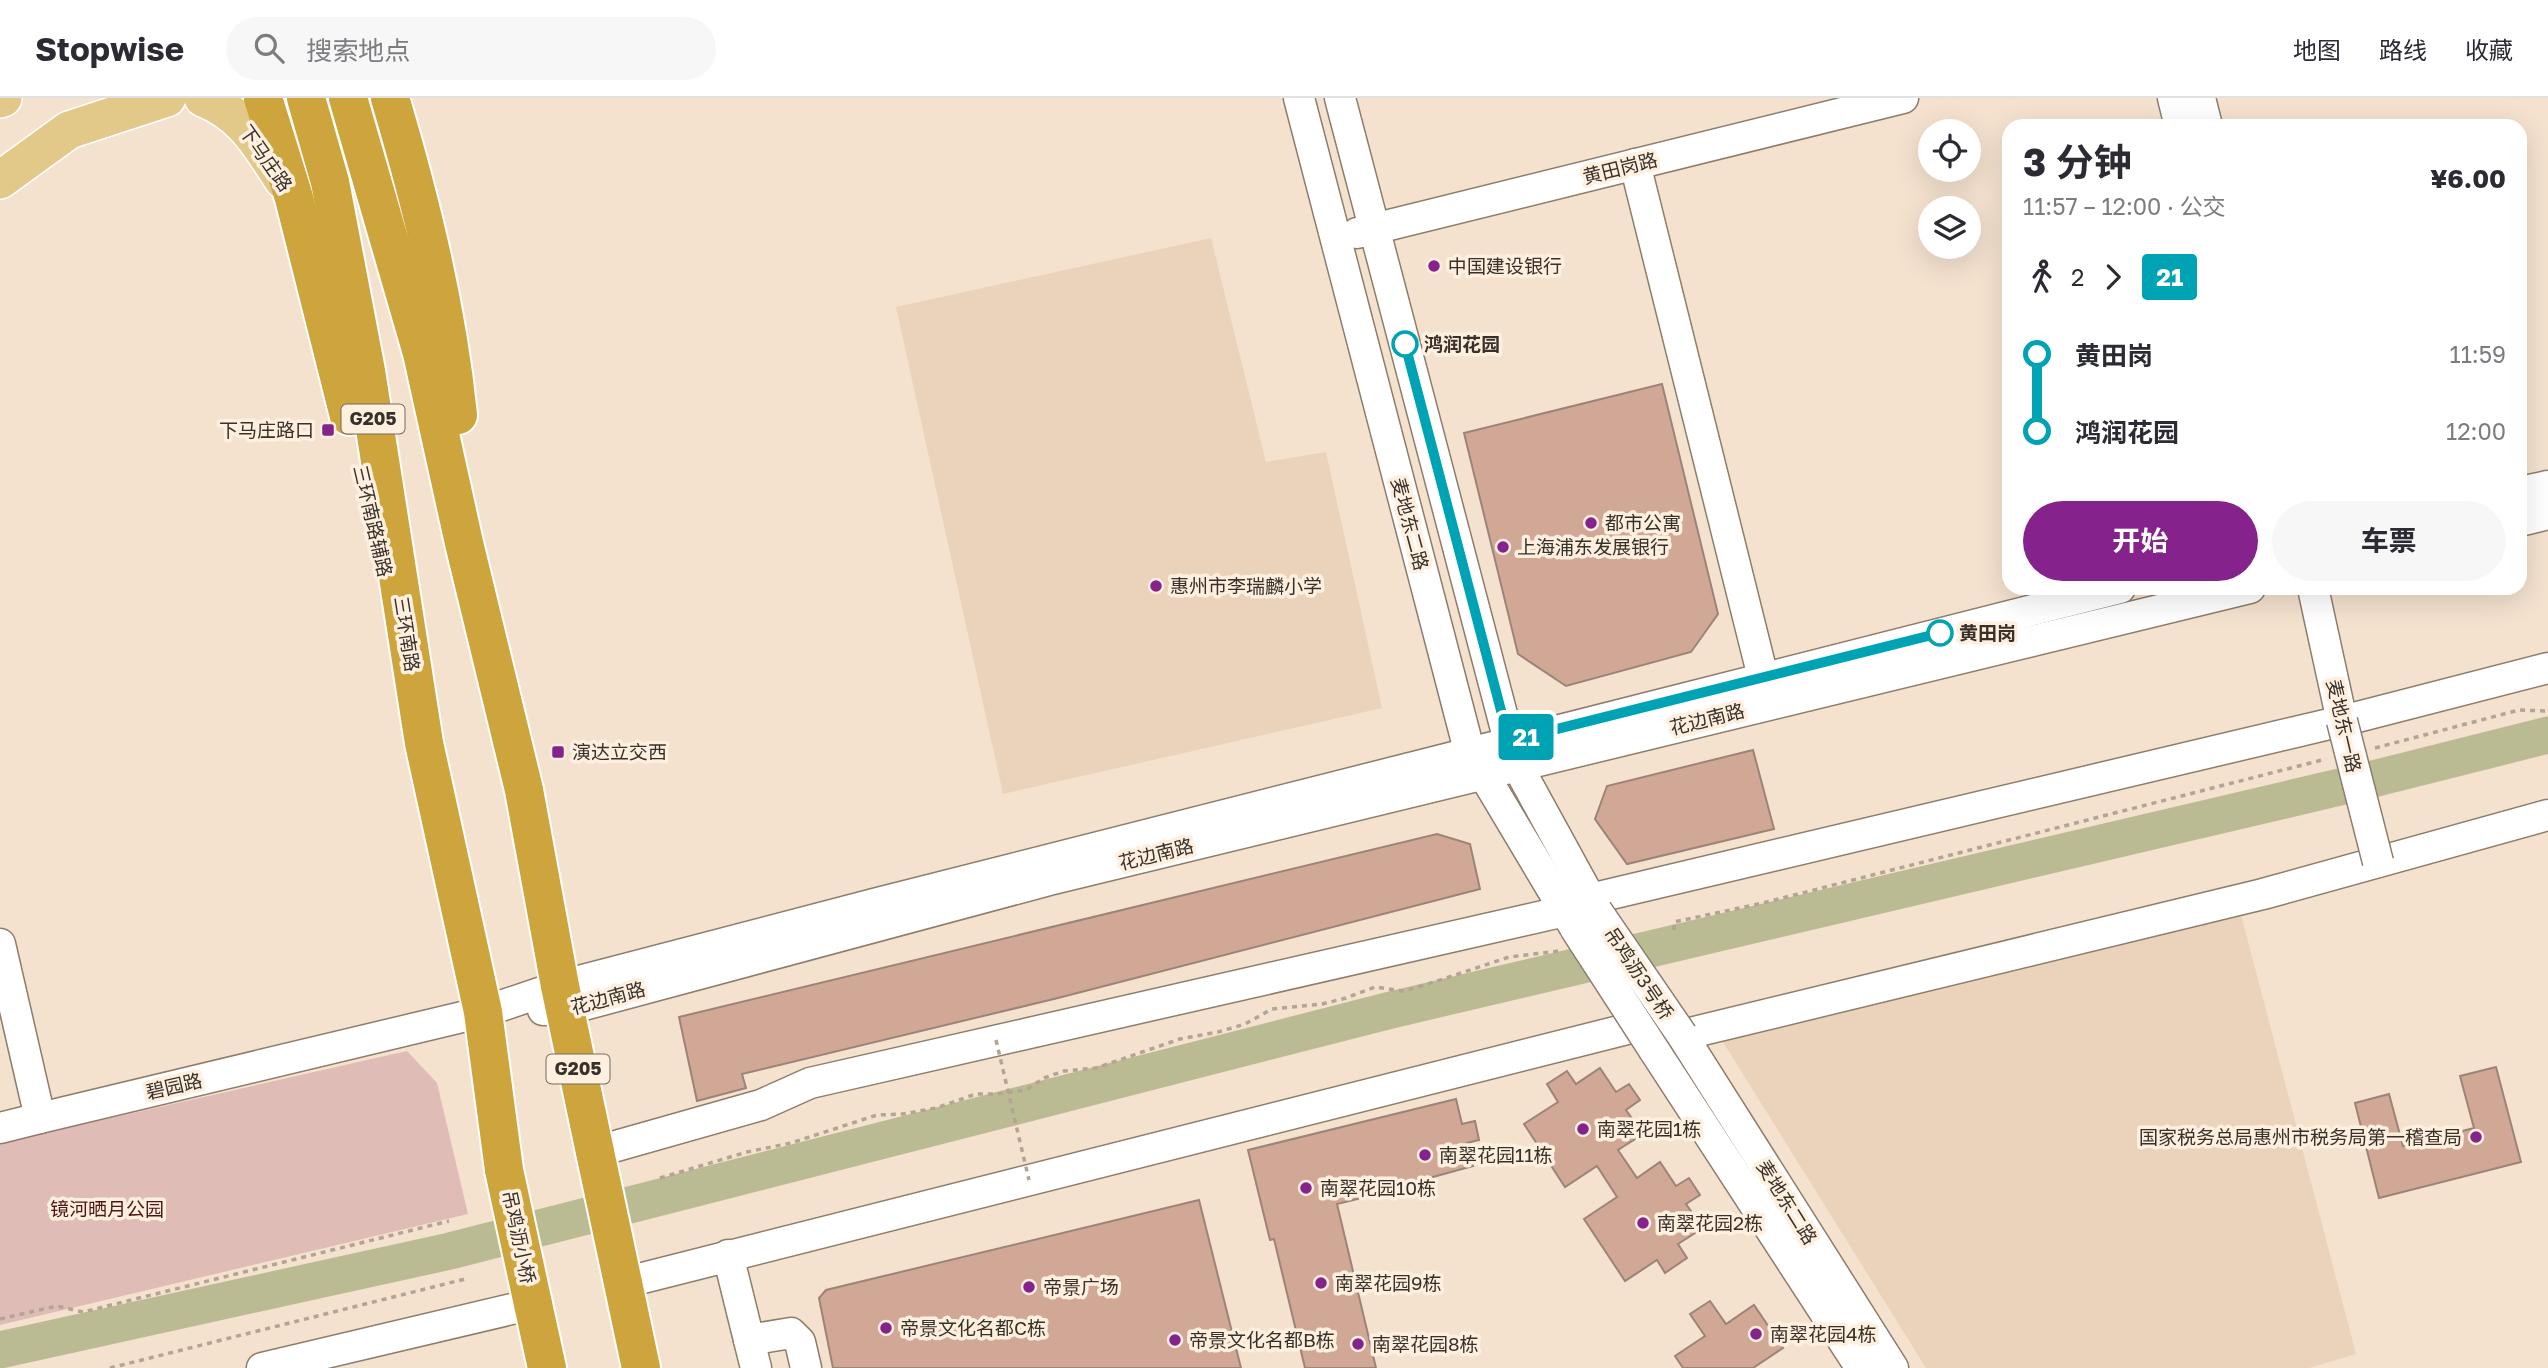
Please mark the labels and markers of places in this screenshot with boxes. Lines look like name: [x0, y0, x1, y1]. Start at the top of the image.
place label: 中国建设银行: [1448, 254, 1562, 277]
marker: 中国建设银行: [1426, 258, 1442, 274]
marker: 鸿润花园: [1392, 331, 1418, 357]
place label: 鸿润花园: [1424, 332, 1500, 355]
place label: 下马庄路口: [219, 418, 314, 441]
marker: 下马庄路口: [320, 422, 336, 438]
place label: 都市公寓: [1605, 511, 1681, 534]
marker: 都市公寓: [1583, 515, 1599, 531]
place label: 上海浦东发展银行: [1517, 535, 1669, 558]
marker: 上海浦东发展银行: [1495, 539, 1511, 555]
place label: 惠州市李瑞麟小学: [1170, 574, 1322, 597]
marker: 惠州市李瑞麟小学: [1148, 578, 1164, 594]
marker: 黄田岗: [1927, 620, 1953, 646]
place label: 黄田岗: [1959, 621, 2016, 644]
place label: 演达立交西: [572, 740, 667, 763]
marker: 演达立交西: [550, 744, 566, 760]
place label: 南翠花园1栋: [1597, 1117, 1701, 1140]
marker: 南翠花园1栋: [1575, 1121, 1591, 1137]
place label: 国家税务总局惠州市税务局第一稽查局: [2139, 1125, 2462, 1148]
marker: 国家税务总局惠州市税务局第一稽查局: [2468, 1129, 2484, 1145]
place label: 南翠花园11栋: [1439, 1143, 1552, 1166]
marker: 南翠花园11栋: [1417, 1147, 1433, 1163]
place label: 南翠花园10栋: [1320, 1176, 1436, 1199]
marker: 南翠花园10栋: [1298, 1180, 1314, 1196]
place label: 南翠花园2栋: [1657, 1211, 1763, 1234]
marker: 南翠花园2栋: [1635, 1215, 1651, 1231]
place label: 南翠花园9栋: [1335, 1271, 1442, 1294]
place label: 帝景广场: [1043, 1275, 1119, 1298]
marker: 南翠花园9栋: [1313, 1275, 1329, 1291]
marker: 帝景广场: [1021, 1279, 1037, 1295]
place label: 帝景文化名都C栋: [900, 1316, 1046, 1339]
marker: 帝景文化名都C栋: [878, 1320, 894, 1336]
place label: 南翠花园4栋: [1770, 1322, 1877, 1345]
marker: 南翠花园4栋: [1748, 1326, 1764, 1342]
place label: 帝景文化名都B栋: [1189, 1328, 1335, 1351]
marker: 帝景文化名都B栋: [1167, 1332, 1183, 1348]
place label: 南翠花园8栋: [1372, 1332, 1479, 1355]
marker: 南翠花园8栋: [1350, 1336, 1366, 1352]

